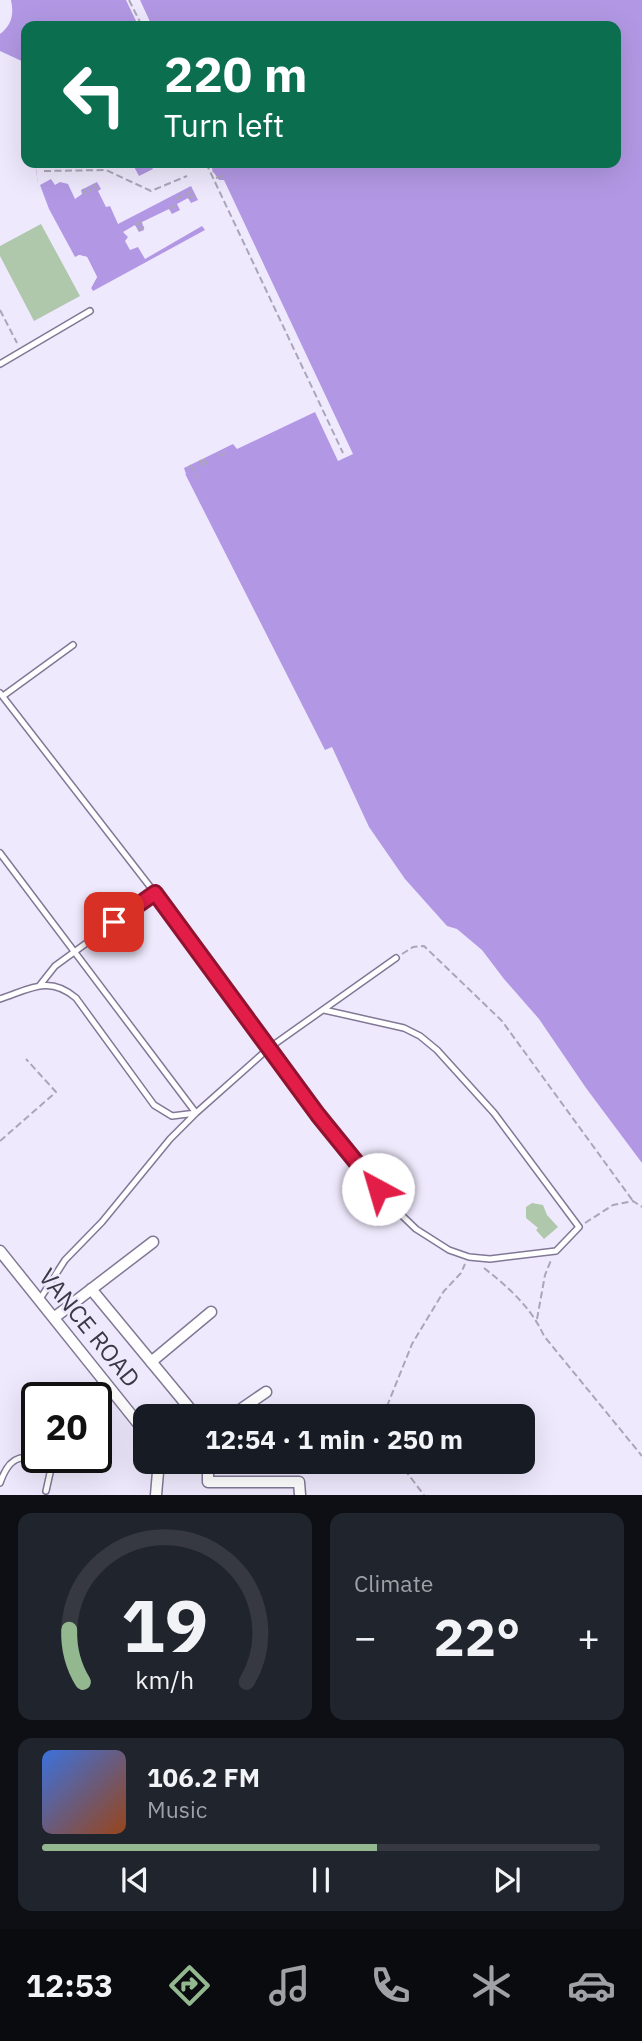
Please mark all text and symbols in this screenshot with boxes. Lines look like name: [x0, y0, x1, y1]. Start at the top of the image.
text: 220 m: [164, 42, 308, 105]
icon: left: [49, 49, 140, 140]
text: Turn left: [164, 104, 284, 146]
pin: [84, 892, 144, 952]
icon: arrive: [95, 903, 133, 941]
position arrow: [341, 1152, 415, 1226]
street label: VANCE ROAD: [32, 1261, 147, 1393]
speed limit sign: 20: [21, 1382, 112, 1473]
text: 12:54 · 1 min · 250 m: [205, 1422, 463, 1456]
text: Climate: [354, 1568, 433, 1598]
text: 19: [121, 1578, 209, 1673]
text: 22°: [434, 1603, 520, 1670]
text: −: [354, 1612, 377, 1661]
text: +: [577, 1612, 600, 1661]
text: km/h: [136, 1663, 194, 1696]
text: 106.2 FM: [147, 1760, 260, 1794]
text: Music: [147, 1794, 207, 1824]
icon: previous: [116, 1861, 154, 1899]
icon: pause: [302, 1861, 340, 1899]
icon: next: [488, 1861, 526, 1899]
icon: directions: [165, 1961, 214, 2010]
icon: music: [265, 1961, 314, 2010]
icon: phone: [366, 1961, 415, 2010]
icon: climate: [467, 1961, 516, 2010]
icon: car: [567, 1961, 616, 2010]
text: 12:53: [26, 1964, 113, 2006]

